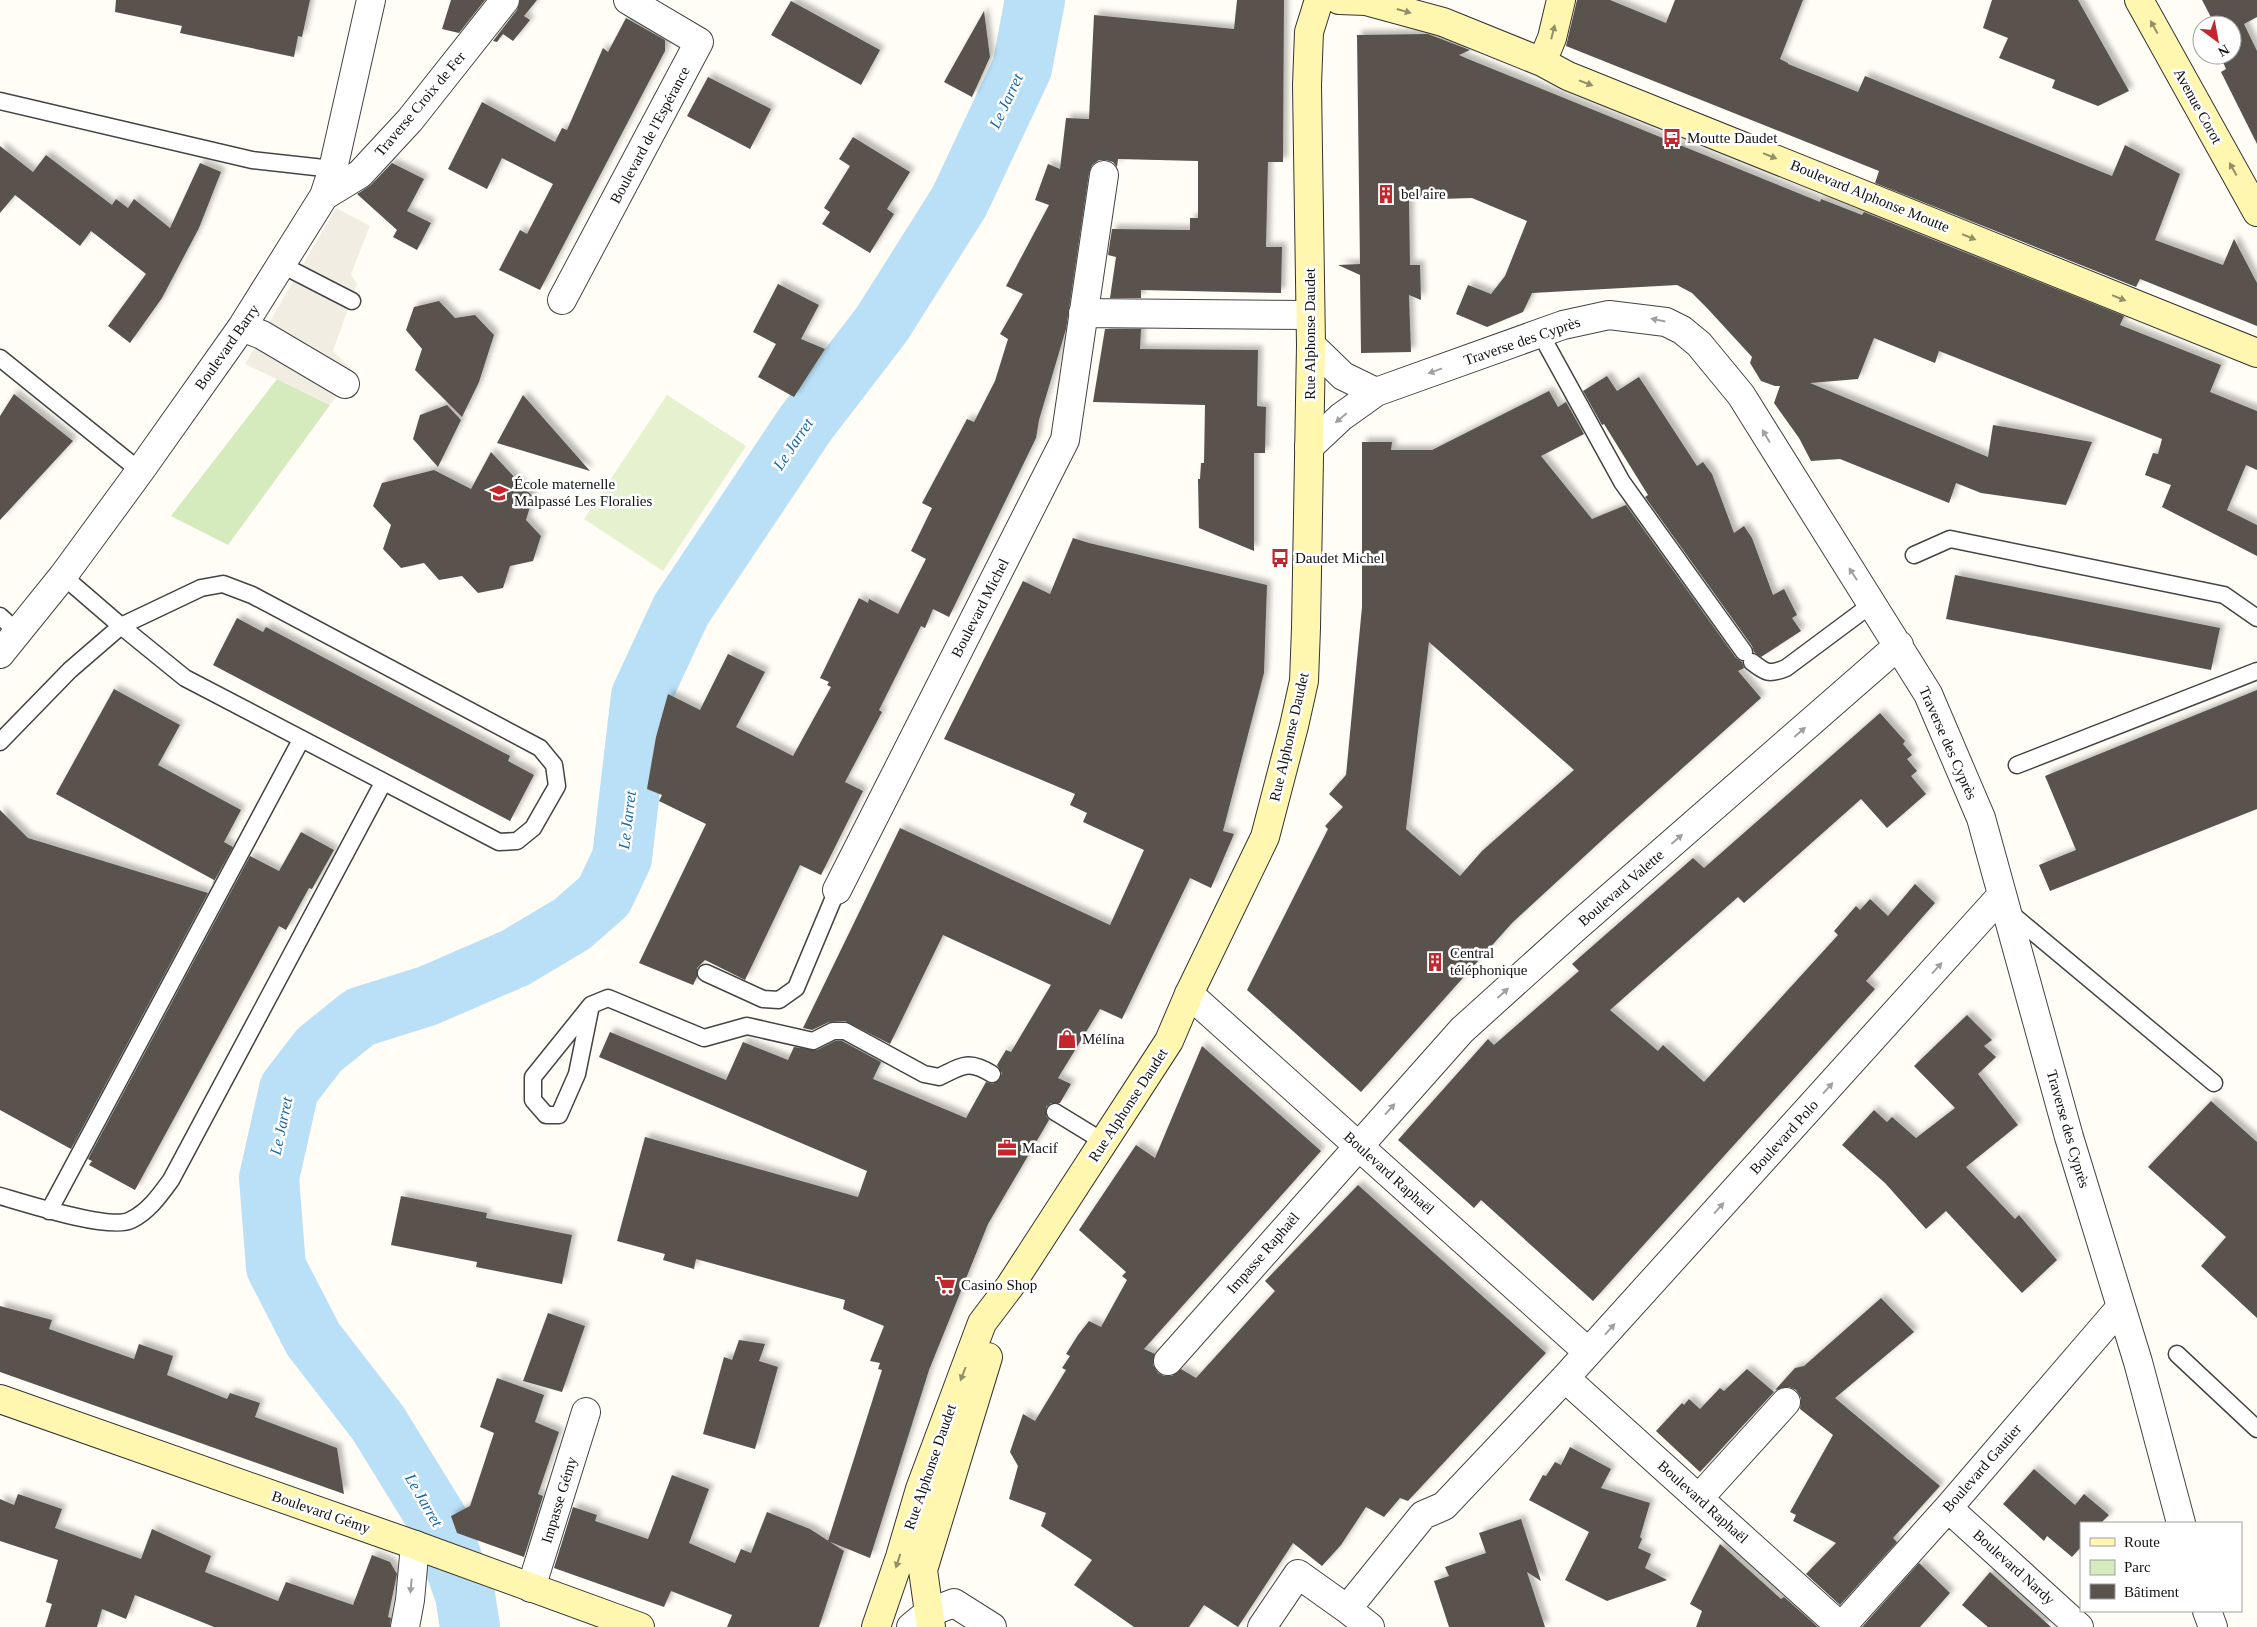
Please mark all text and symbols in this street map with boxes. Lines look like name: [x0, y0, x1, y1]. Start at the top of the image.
one-way arrow: [1396, 8, 1411, 16]
north arrow: [2192, 15, 2242, 65]
one-way arrow: [2150, 20, 2158, 34]
one-way arrow: [1549, 24, 1557, 39]
text: N: [2215, 42, 2232, 60]
street label: Traverse Croix de Fer: [372, 48, 468, 160]
street label: Boulevard de l'Espérance: [607, 64, 693, 206]
street label: Avenue Corot: [2171, 66, 2226, 147]
water label: Le Jarret: [986, 70, 1026, 132]
one-way arrow: [1579, 79, 1594, 87]
bus stop icon: Moutte Daudet: [1661, 127, 1683, 149]
place label: Moutte Daudet: [1687, 130, 1778, 146]
one-way arrow: [1762, 153, 1777, 160]
street label: Boulevard Alphonse Moutte: [1788, 157, 1952, 235]
one-way arrow: [2229, 162, 2238, 176]
building icon: bel aire: [1375, 183, 1397, 205]
place label: bel aire: [1401, 186, 1446, 202]
one-way arrow: [1962, 233, 1976, 241]
street label: Rue Alphonse Daudet: [1302, 267, 1318, 400]
one-way arrow: [2112, 294, 2127, 302]
street label: Boulevard Barry: [192, 301, 263, 393]
street label: Traverse des Cyprès: [1462, 314, 1582, 368]
one-way arrow: [1650, 316, 1666, 324]
one-way arrow: [1428, 368, 1443, 375]
one-way arrow: [1335, 412, 1347, 423]
water label: Le Jarret: [769, 415, 817, 474]
one-way arrow: [1761, 430, 1771, 443]
place label: École maternelle Malpassé Les Floralies: [514, 476, 652, 509]
school or university icon: École maternelle Malpassé Les Floralies: [488, 482, 510, 504]
bus stop icon: Daudet Michel: [1269, 547, 1291, 569]
place label: Daudet Michel: [1295, 550, 1385, 566]
street label: Boulevard Michel: [948, 556, 1012, 660]
one-way arrow: [1848, 567, 1858, 580]
street label: Rue Alphonse Daudet: [1266, 670, 1312, 803]
street label: Traverse des Cyprès: [1916, 684, 1980, 802]
one-way arrow: [1793, 726, 1806, 737]
water label: Le Jarret: [615, 789, 639, 851]
one-way arrow: [1671, 833, 1684, 844]
street label: Boulevard Valette: [1575, 846, 1667, 929]
place label: Central téléphonique: [1450, 945, 1528, 978]
building icon: Central téléphonique: [1424, 951, 1446, 973]
one-way arrow: [1931, 962, 1943, 974]
one-way arrow: [1497, 987, 1509, 999]
shop icon: Mélína: [1056, 1028, 1078, 1050]
place label: Mélína: [1082, 1031, 1125, 1047]
street label: Rue Alphonse Daudet: [1085, 1045, 1171, 1165]
street label: Traverse des Cyprès: [2044, 1068, 2093, 1190]
one-way arrow: [1822, 1082, 1834, 1094]
water label: Le Jarret: [266, 1095, 296, 1157]
street label: Boulevard Polo: [1747, 1097, 1821, 1177]
one-way arrow: [1385, 1103, 1396, 1116]
street label: Boulevard Raphaël: [1341, 1128, 1437, 1218]
office icon: Macif: [996, 1137, 1018, 1159]
place label: Macif: [1022, 1140, 1058, 1156]
one-way arrow: [1713, 1203, 1725, 1215]
street label: Impasse Raphaël: [1223, 1209, 1303, 1297]
supermarket icon: Casino Shop: [935, 1274, 957, 1296]
place label: Casino Shop: [961, 1277, 1037, 1293]
one-way arrow: [1604, 1322, 1615, 1335]
one-way arrow: [959, 1367, 966, 1382]
street label: Rue Alphonse Daudet: [901, 1401, 959, 1532]
street label: Boulevard Gautier: [1939, 1421, 2025, 1515]
street label: Impasse Gémy: [538, 1454, 580, 1545]
street label: Boulevard Raphaël: [1655, 1457, 1751, 1547]
water label: Le Jarret: [402, 1470, 446, 1530]
street label: Boulevard Gémy: [270, 1488, 373, 1536]
legend: [2080, 1522, 2242, 1612]
street label: Boulevard Nardy: [1970, 1526, 2058, 1608]
text: Route: [2124, 1534, 2160, 1550]
one-way arrow: [894, 1554, 902, 1569]
text: Parc: [2124, 1559, 2151, 1575]
one-way arrow: [407, 1578, 415, 1594]
text: Bâtiment: [2124, 1584, 2180, 1600]

